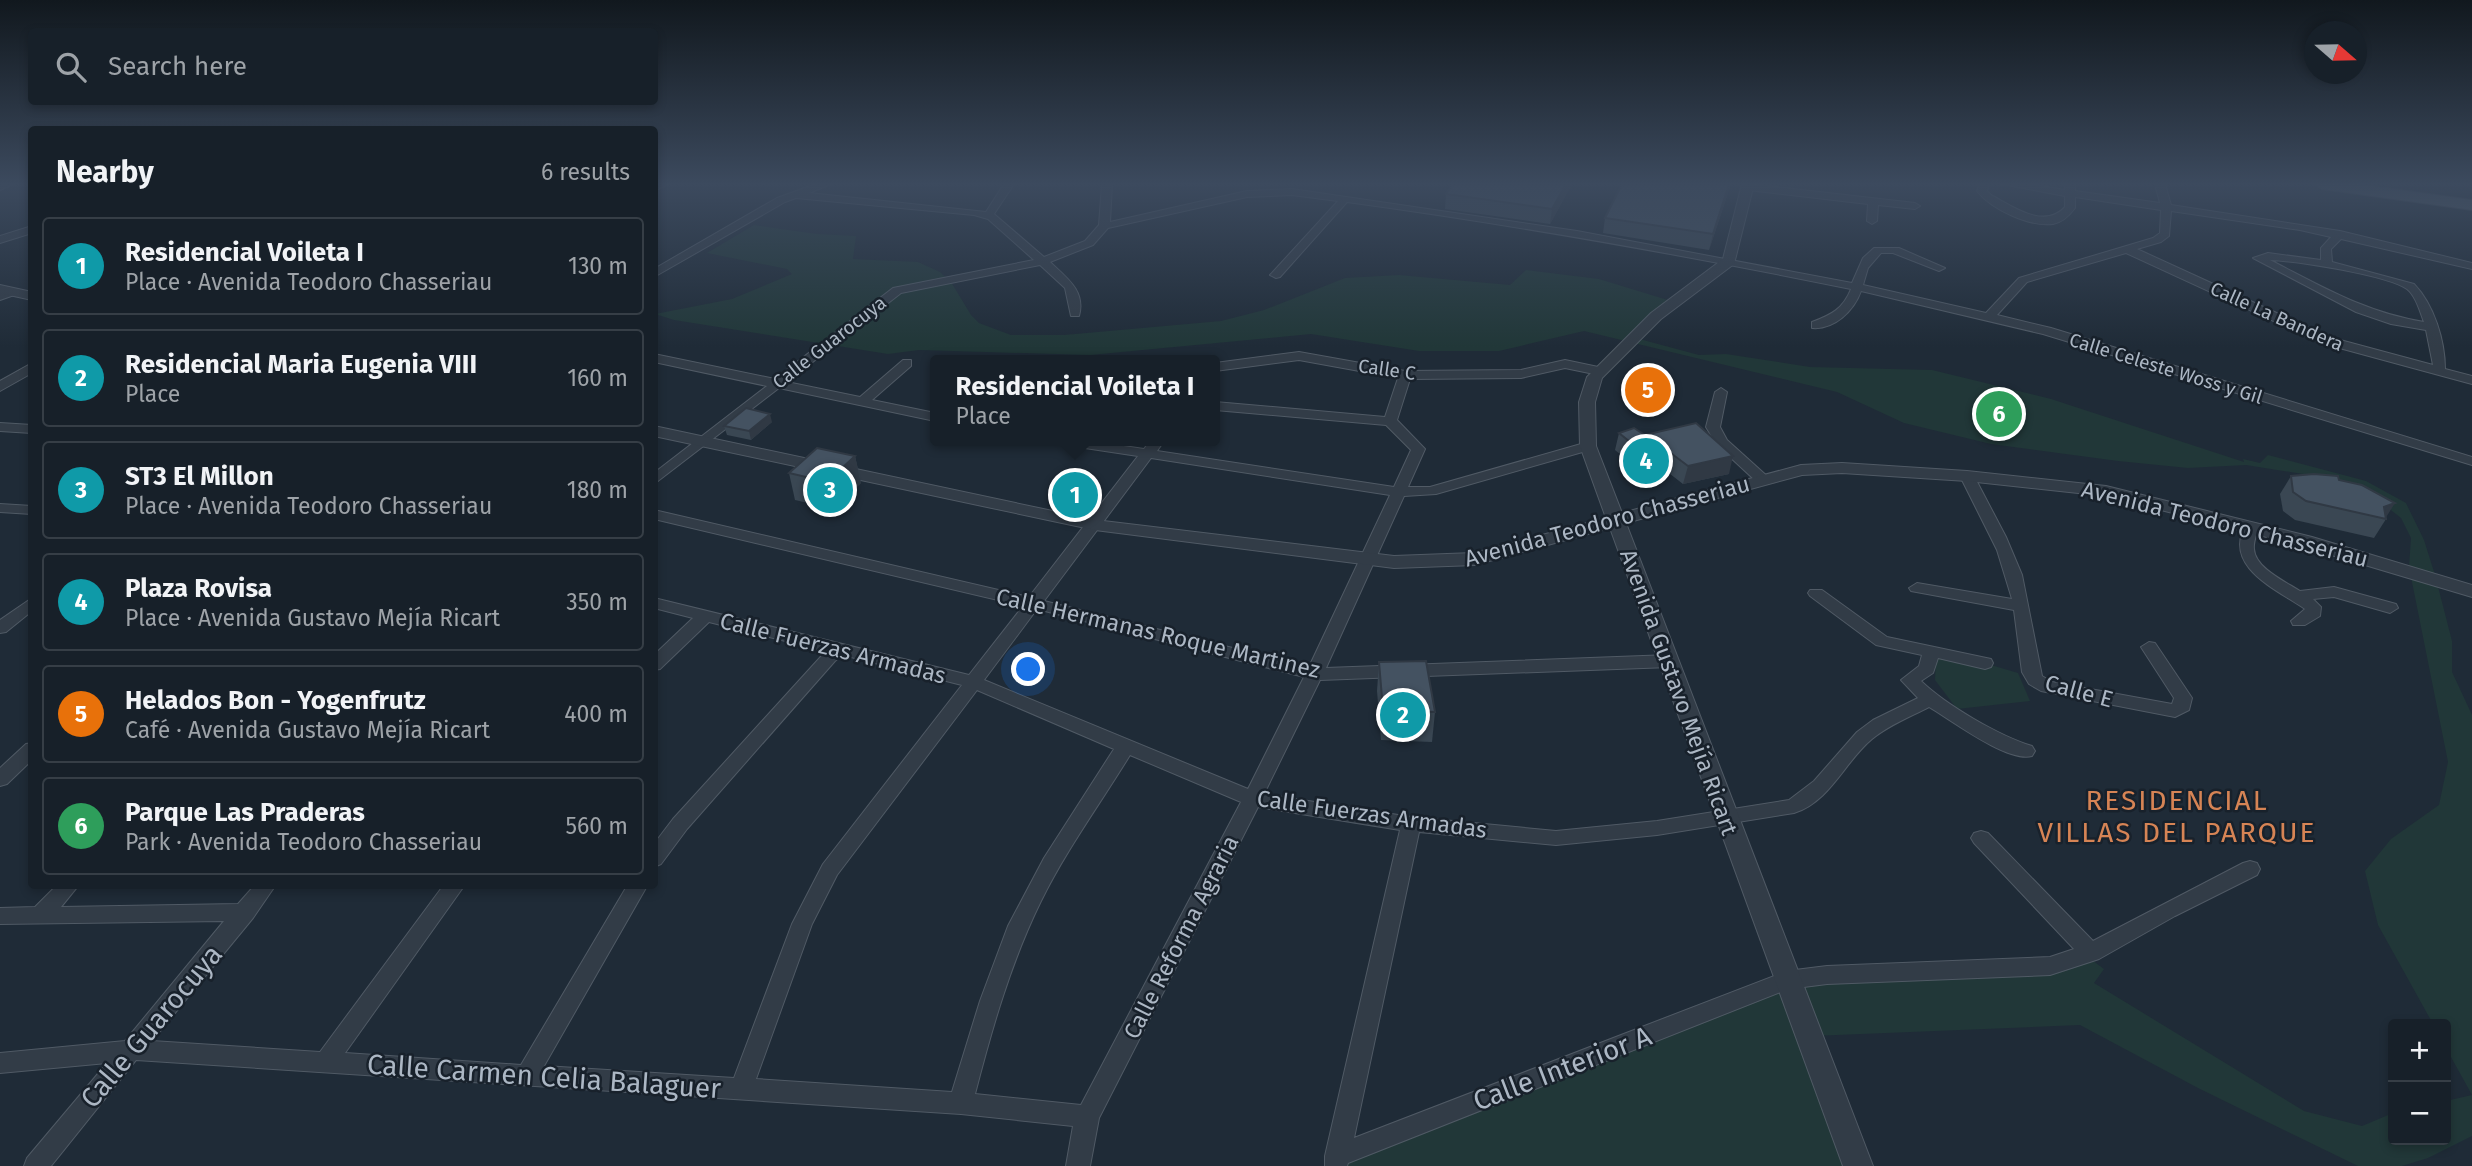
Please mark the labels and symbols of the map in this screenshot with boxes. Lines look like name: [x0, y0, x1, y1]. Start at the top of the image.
north arrow: [2304, 21, 2367, 84]
street label: Calle La Bandera: [2207, 277, 2347, 356]
street label: Calle Guarocuya: [768, 291, 891, 394]
street label: Calle Celeste Woss y Gil: [2066, 328, 2266, 409]
street label: Calle C: [1357, 354, 1417, 385]
pin: 5: [1625, 364, 1671, 416]
pin: 6: [1976, 388, 2022, 440]
pin: 4: [1623, 435, 1669, 487]
pin: 3: [807, 464, 853, 516]
pin: 1: [1052, 469, 1098, 521]
street label: Avenida Teodoro Chasseriau: [1461, 469, 1753, 573]
street label: Avenida Teodoro Chasseriau: [2079, 475, 2371, 573]
street label: Avenida Gustavo Mejía Ricart: [1614, 545, 1744, 839]
street label: Calle Hermanas Roque Martinez: [993, 582, 1323, 684]
street label: Calle Fuerzas Armadas: [717, 606, 949, 690]
your location: [1011, 652, 1045, 686]
street label: Calle E: [2042, 669, 2116, 713]
pin: 2: [1380, 689, 1426, 741]
street label: Calle Fuerzas Armadas: [1255, 784, 1489, 844]
district label: RESIDENCIAL VILLAS DEL PARQUE: [2037, 784, 2317, 849]
street label: Calle Reforma Agraria: [1118, 831, 1244, 1043]
street label: Calle Guarocuya: [74, 938, 229, 1115]
street label: Calle Interior A: [1468, 1019, 1656, 1118]
street label: Calle Carmen Celia Balaguer: [366, 1048, 722, 1105]

